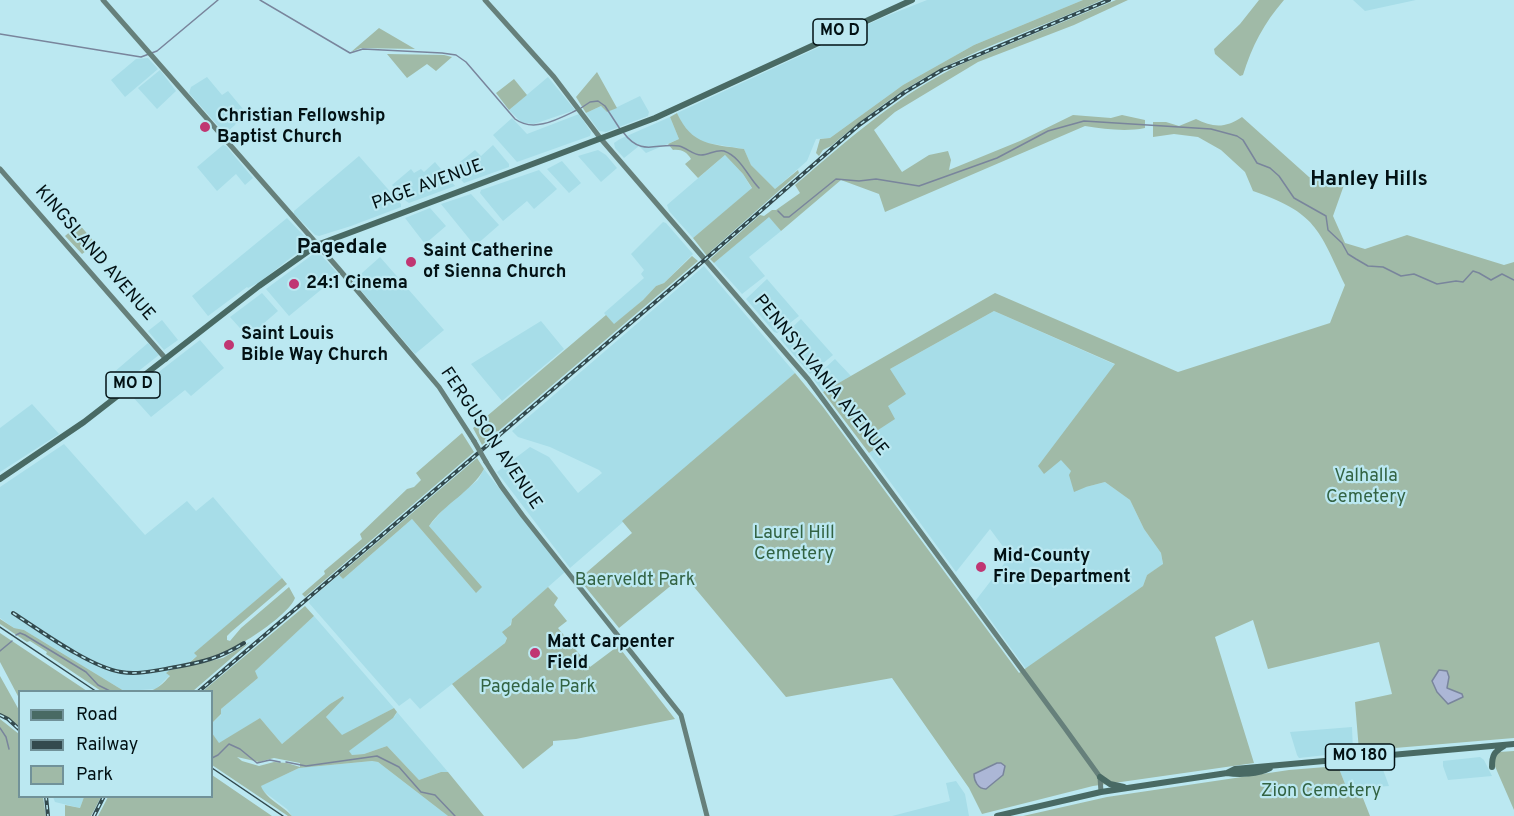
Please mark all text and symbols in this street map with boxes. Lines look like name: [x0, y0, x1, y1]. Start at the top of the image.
road number: MO D: [813, 19, 867, 45]
place label: Christian Fellowship Baptist Church: [217, 106, 385, 148]
marker: Christian Fellowship Baptist Church: [198, 120, 212, 134]
street label: PAGE AVENUE: [369, 156, 487, 216]
district label: Hanley Hills: [1310, 168, 1428, 194]
street label: KINGSLAND AVENUE: [29, 182, 159, 326]
district label: Pagedale: [297, 236, 387, 262]
place label: Saint Catherine of Sienna Church: [423, 241, 566, 284]
marker: Saint Catherine of Sienna Church: [404, 255, 418, 269]
place label: 24:1 Cinema: [306, 273, 408, 295]
marker: 24:1 Cinema: [287, 277, 301, 291]
street label: PENNSYLVANIA AVENUE: [748, 291, 892, 461]
place label: Saint Louis Bible Way Church: [241, 324, 388, 366]
marker: Saint Louis Bible Way Church: [222, 338, 236, 352]
street label: FERGUSON AVENUE: [434, 364, 546, 514]
road number: MO D: [106, 372, 160, 398]
park label: Valhalla Cemetery: [1326, 466, 1406, 508]
park label: Laurel Hill Cemetery: [753, 523, 835, 566]
place label: Mid-County Fire Department: [993, 546, 1131, 588]
marker: Mid-County Fire Department: [974, 560, 988, 574]
park label: Baerveldt Park: [575, 570, 695, 592]
place label: Matt Carpenter Field: [547, 632, 675, 674]
marker: Matt Carpenter Field: [528, 646, 542, 660]
park label: Pagedale Park: [480, 677, 596, 699]
legend: [18, 690, 213, 798]
text: Road: [76, 704, 118, 727]
text: Railway: [76, 734, 138, 757]
road number: MO 180: [1326, 744, 1394, 770]
text: Park: [76, 764, 113, 787]
park label: Zion Cemetery: [1261, 781, 1381, 803]

